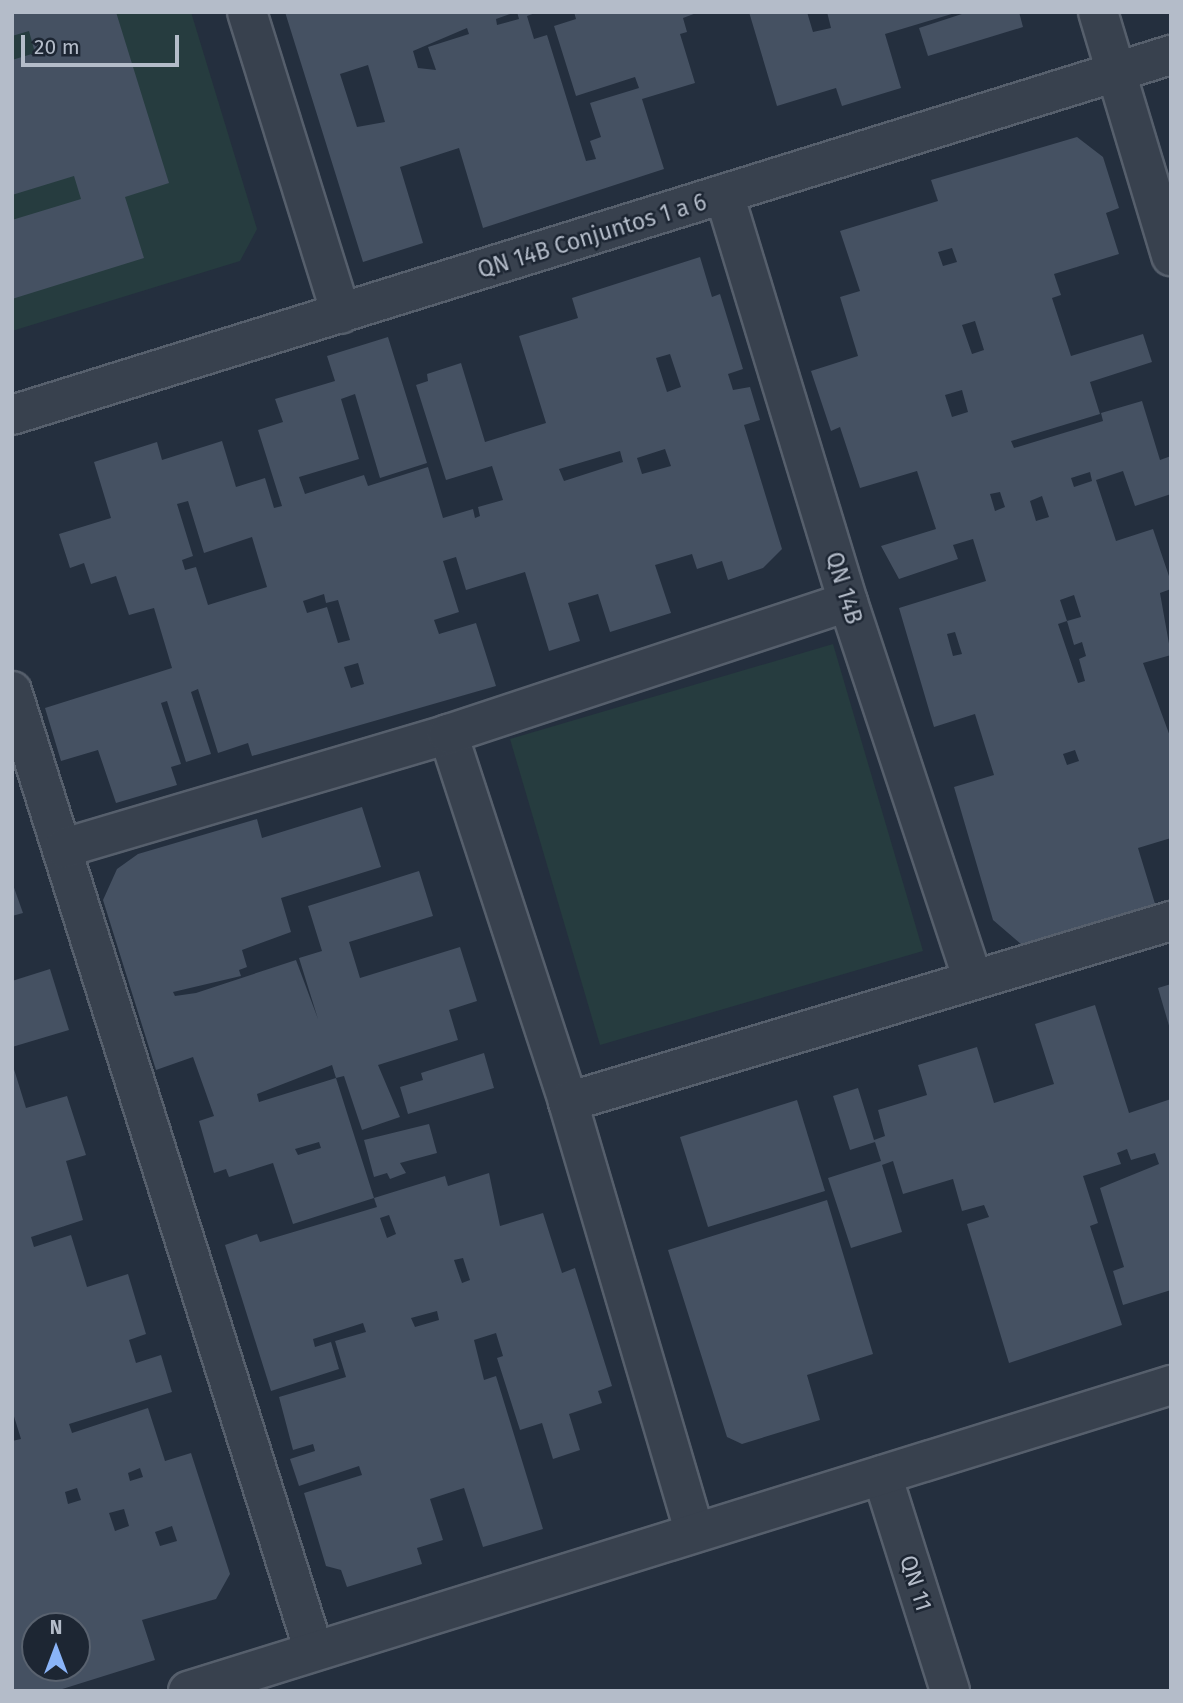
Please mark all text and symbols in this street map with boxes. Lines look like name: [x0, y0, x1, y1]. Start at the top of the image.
scale bar: [24, 21, 182, 65]
text: 20 m: [34, 34, 80, 60]
street label: QN 14B Conjuntos 1 a 6: [474, 188, 710, 284]
street label: QN 14B: [820, 549, 868, 627]
street label: QN 11: [894, 1551, 938, 1615]
north arrow: [21, 1612, 91, 1682]
text: N: [50, 1616, 62, 1639]

